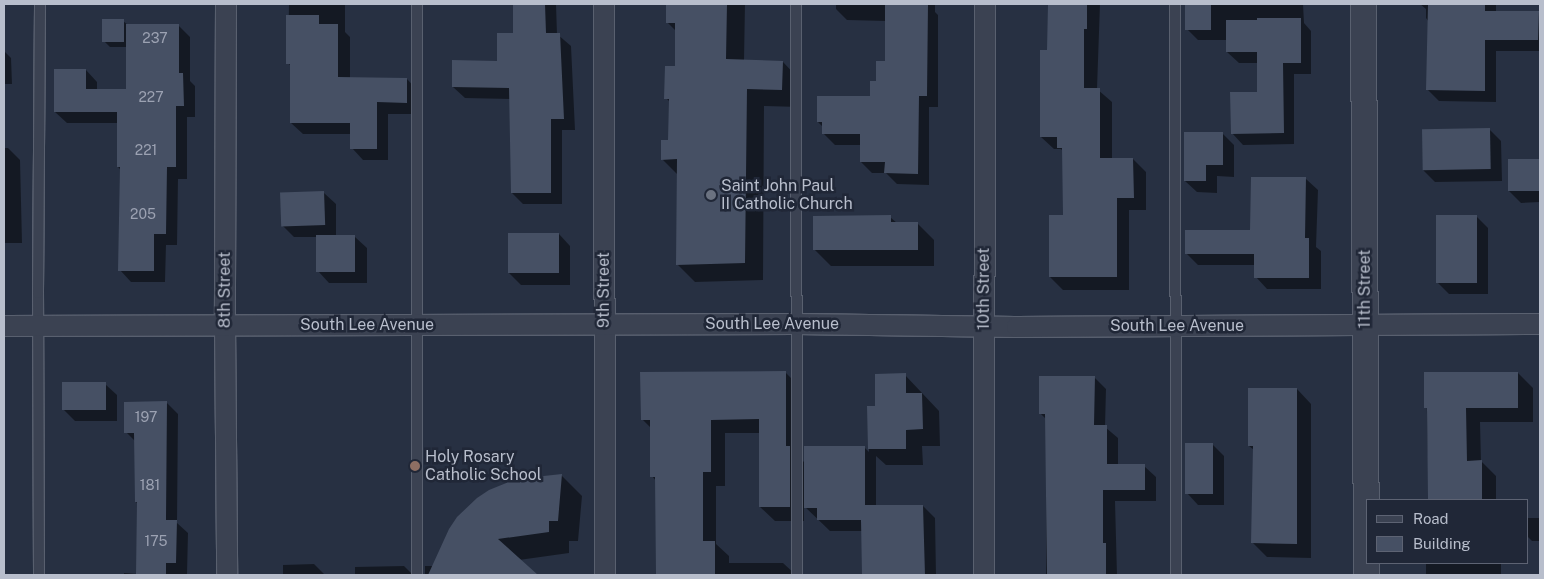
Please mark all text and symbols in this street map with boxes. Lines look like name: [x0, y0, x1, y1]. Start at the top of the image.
house number: 237: [142, 30, 168, 46]
house number: 227: [138, 89, 164, 105]
house number: 221: [135, 142, 157, 158]
place label: Saint John Paul II Catholic Church: [721, 176, 853, 214]
marker: Saint John Paul II Catholic Church: [705, 189, 717, 201]
house number: 205: [130, 206, 156, 222]
street label: 10th Street: [974, 248, 994, 330]
street label: 11th Street: [1355, 249, 1375, 329]
street label: 8th Street: [215, 252, 235, 328]
street label: 9th Street: [594, 252, 614, 328]
street label: South Lee Avenue: [705, 314, 839, 334]
street label: South Lee Avenue: [300, 315, 434, 335]
street label: South Lee Avenue: [1110, 316, 1244, 336]
house number: 197: [135, 409, 157, 425]
place label: Holy Rosary Catholic School: [425, 447, 542, 485]
marker: Holy Rosary Catholic School: [409, 460, 421, 472]
house number: 181: [140, 477, 160, 493]
legend: [1366, 499, 1529, 564]
text: Road: [1413, 510, 1449, 527]
house number: 175: [144, 533, 168, 549]
text: Building: [1413, 535, 1471, 552]

